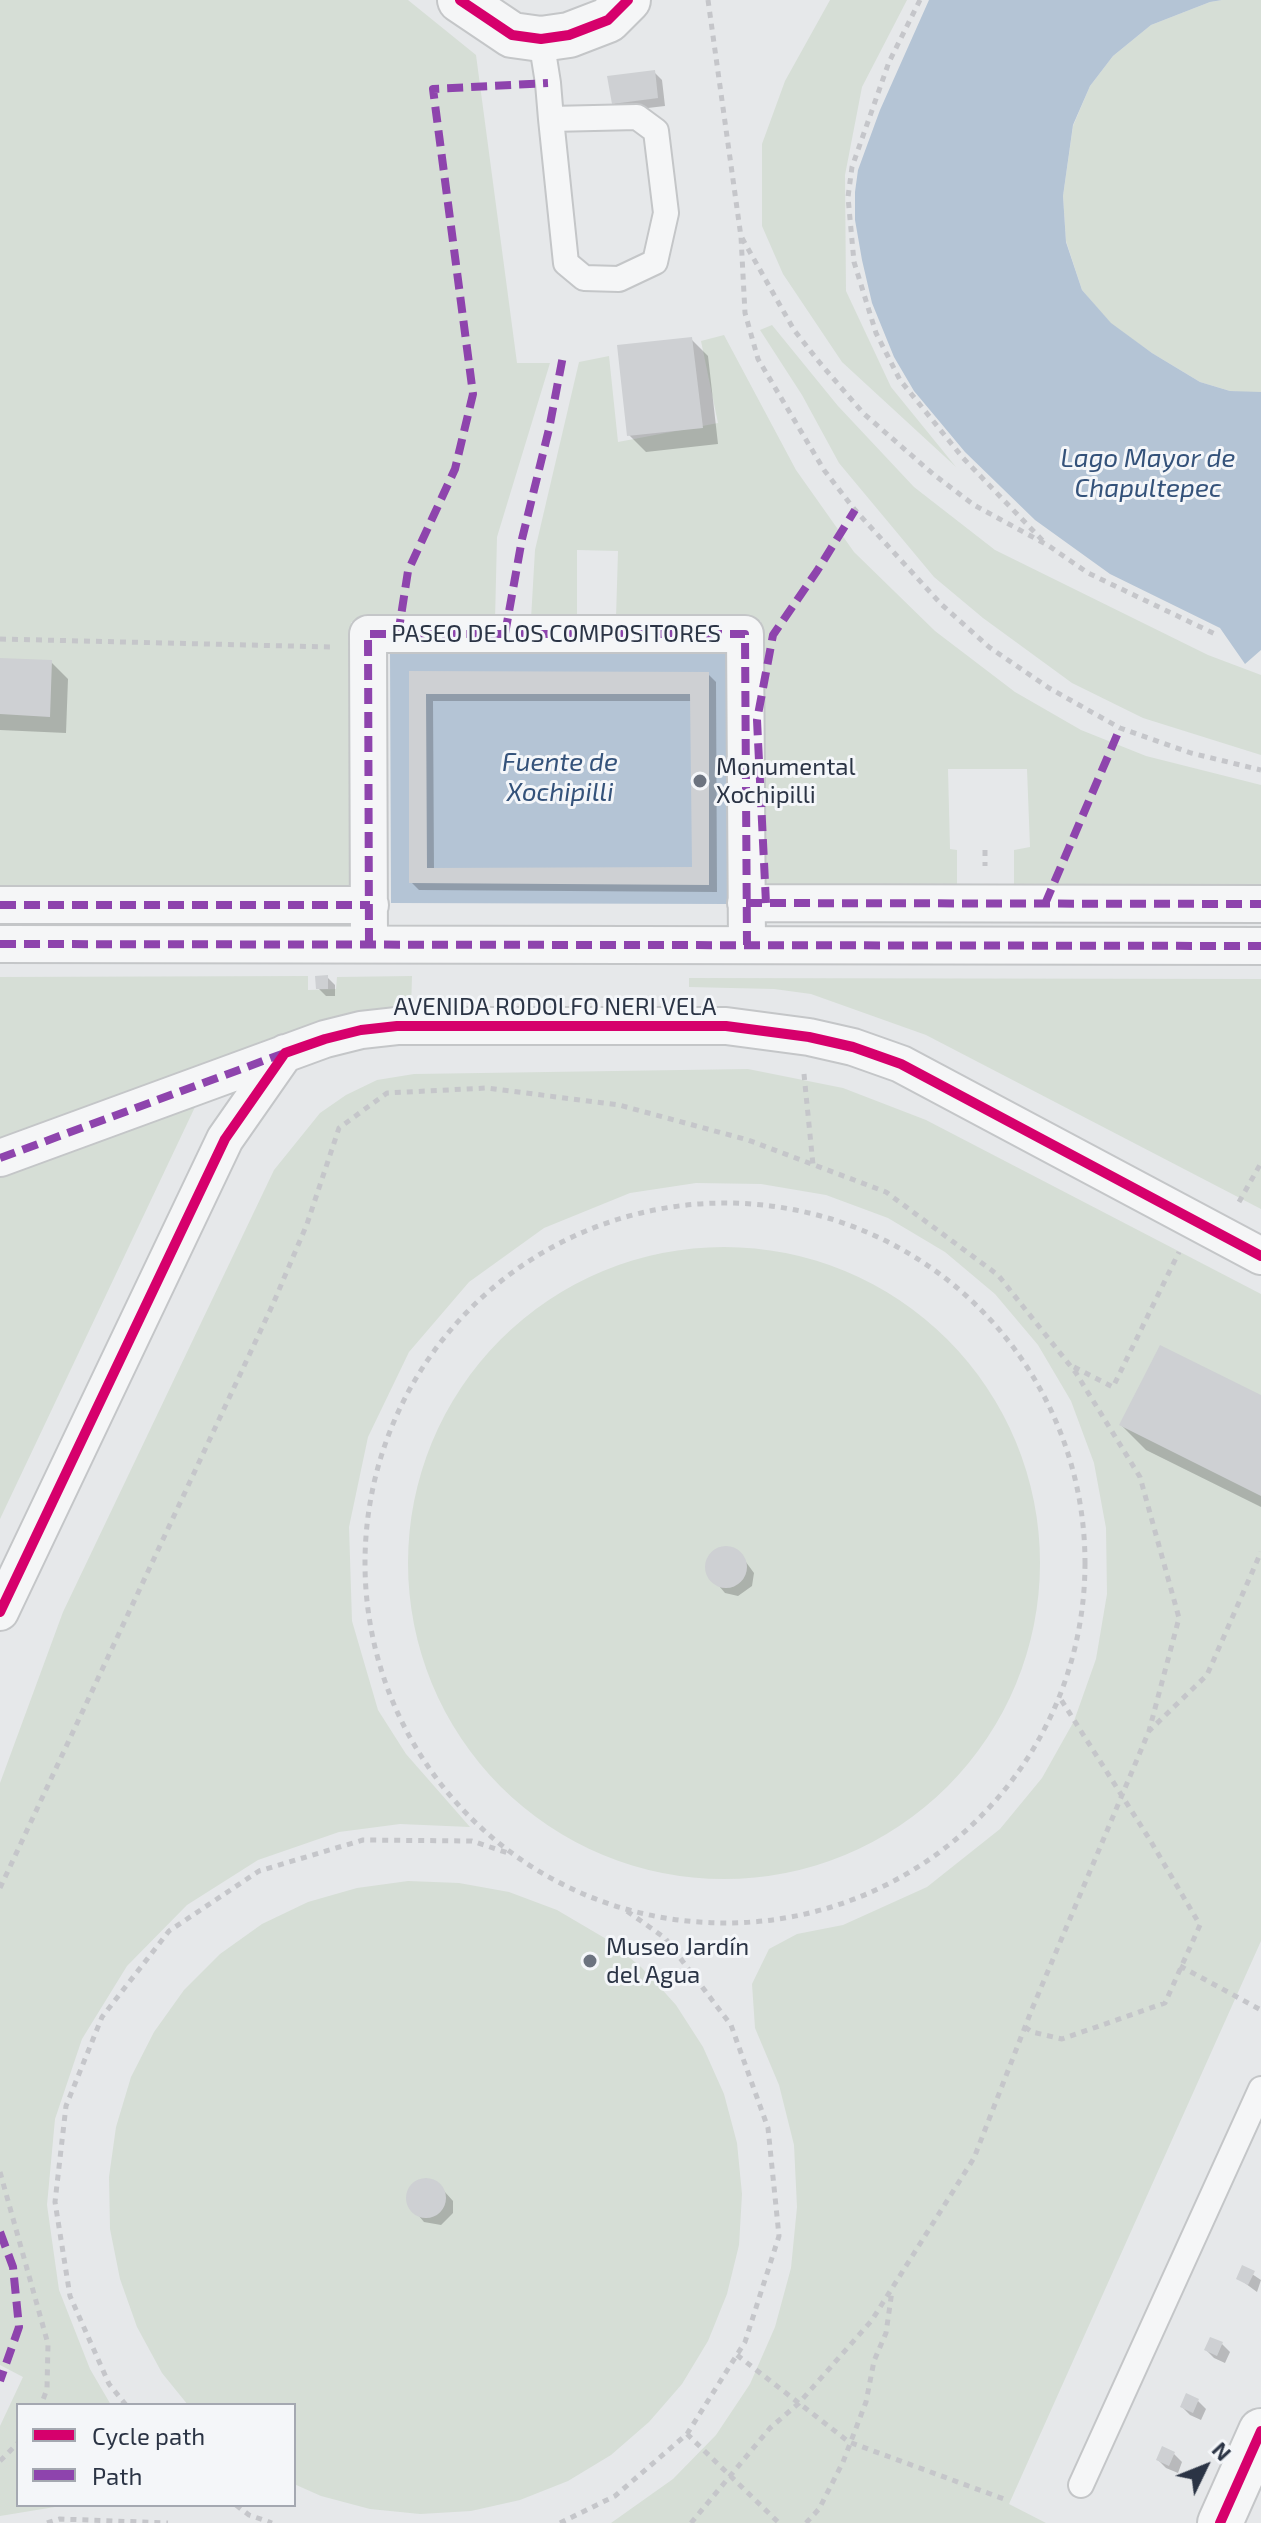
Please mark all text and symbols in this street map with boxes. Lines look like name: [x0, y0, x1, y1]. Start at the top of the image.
water label: Lago Mayor de Chapultepec: [1061, 442, 1235, 504]
street label: PASEO DE LOS COMPOSITORES: [391, 620, 721, 648]
water label: Fuente de Xochipilli: [502, 746, 618, 808]
place label: Monumental Xochipilli: [716, 753, 856, 809]
marker: Monumental Xochipilli: [691, 772, 709, 790]
street label: AVENIDA RODOLFO NERI VELA: [394, 993, 716, 1021]
place label: Museo Jardín del Agua: [606, 1933, 749, 1989]
marker: Museo Jardín del Agua: [581, 1952, 599, 1970]
legend: [16, 2403, 296, 2507]
text: Cycle path: [92, 2421, 205, 2450]
north arrow: [1165, 2427, 1245, 2507]
text: N: [1208, 2436, 1237, 2465]
text: Path: [92, 2461, 142, 2490]

